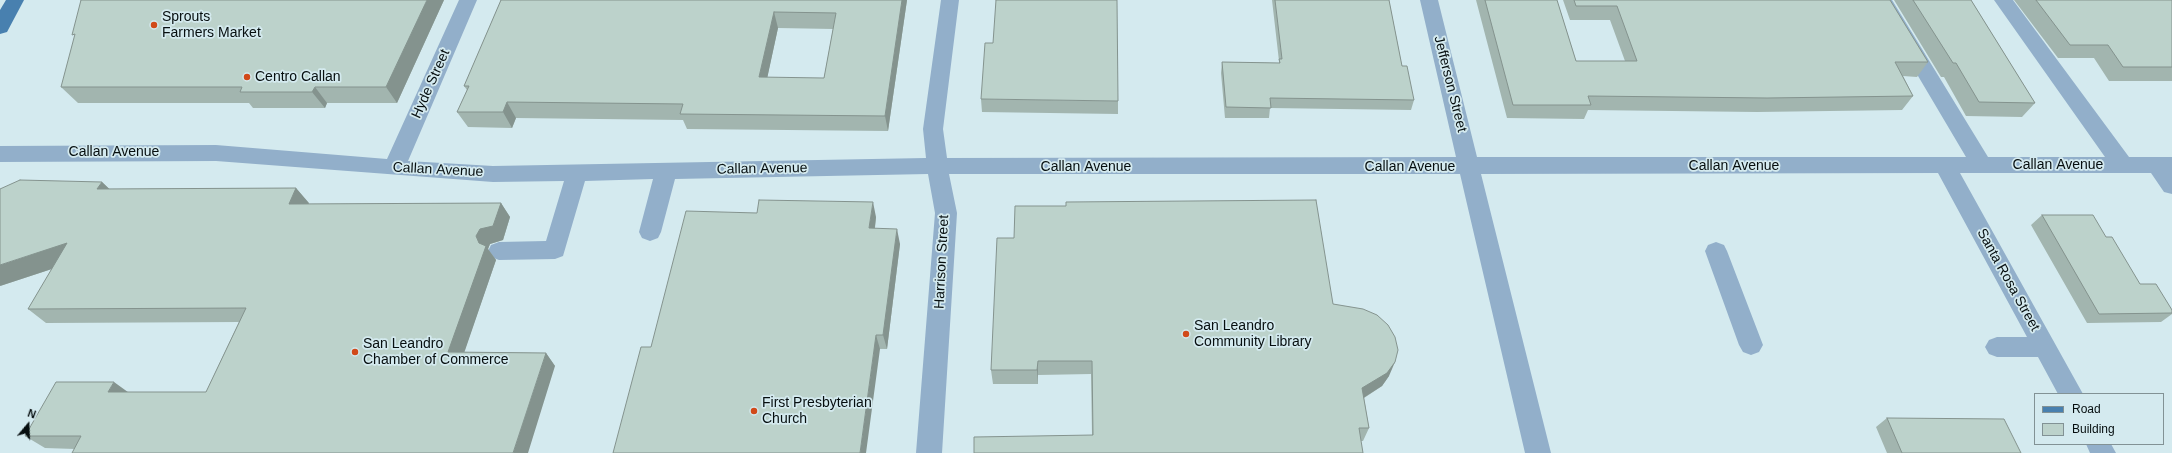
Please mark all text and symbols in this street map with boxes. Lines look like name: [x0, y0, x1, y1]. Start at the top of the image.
place label: Sprouts Farmers Market: [162, 9, 261, 42]
marker: Sprouts Farmers Market: [149, 20, 159, 30]
street label: Jefferson Street: [1430, 34, 1470, 134]
street label: Hyde Street: [408, 47, 454, 121]
place label: Centro Callan: [255, 69, 341, 85]
marker: Centro Callan: [242, 72, 252, 82]
street label: Callan Avenue: [69, 144, 159, 160]
street label: Callan Avenue: [2013, 157, 2103, 173]
street label: Callan Avenue: [1689, 158, 1779, 174]
street label: Callan Avenue: [392, 159, 484, 181]
street label: Callan Avenue: [1041, 159, 1131, 175]
street label: Callan Avenue: [1365, 159, 1455, 175]
street label: Callan Avenue: [716, 160, 808, 178]
street label: Harrison Street: [931, 215, 953, 309]
street label: Santa Rosa Street: [1973, 226, 2043, 334]
place label: San Leandro Community Library: [1194, 318, 1311, 350]
marker: San Leandro Community Library: [1181, 329, 1191, 339]
place label: San Leandro Chamber of Commerce: [363, 336, 508, 368]
marker: San Leandro Chamber of Commerce: [350, 347, 360, 357]
legend: [2034, 393, 2164, 445]
place label: First Presbyterian Church: [762, 395, 872, 428]
text: Road: [2072, 402, 2101, 416]
north arrow: [8, 405, 48, 445]
marker: First Presbyterian Church: [749, 406, 759, 416]
text: N: [26, 407, 38, 421]
text: Building: [2072, 422, 2115, 436]

